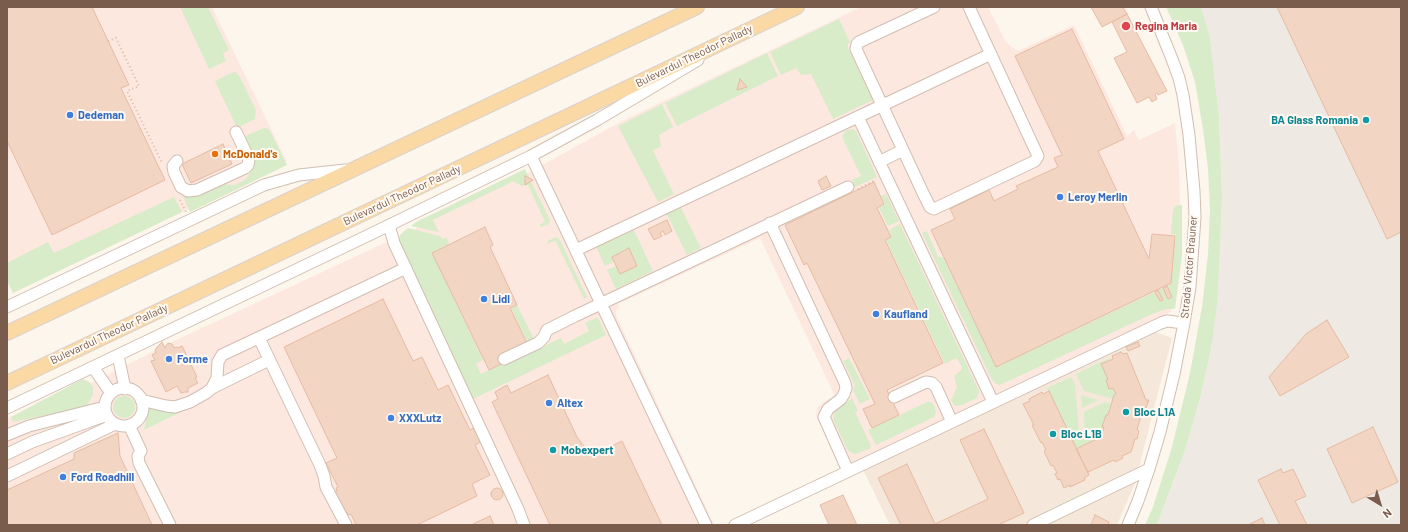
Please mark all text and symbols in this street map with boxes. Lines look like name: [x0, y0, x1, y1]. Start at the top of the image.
place label: Regina Maria: [1135, 19, 1197, 33]
marker: Regina Maria: [1120, 20, 1132, 32]
street label: Bulevardul Theodor Pallady: [633, 22, 755, 90]
place label: Dedeman: [78, 108, 124, 122]
marker: Dedeman: [65, 110, 75, 120]
place label: BA Glass Romania: [1271, 113, 1358, 127]
marker: BA Glass Romania: [1361, 115, 1371, 125]
place label: McDonald's: [223, 147, 278, 161]
marker: McDonald's: [210, 149, 220, 159]
street label: Bulevardul Theodor Pallady: [341, 162, 463, 228]
place label: Leroy Merlin: [1068, 190, 1128, 204]
marker: Leroy Merlin: [1055, 192, 1065, 202]
street label: Strada Victor Brauner: [1178, 215, 1200, 319]
place label: Lidl: [492, 292, 510, 306]
marker: Lidl: [479, 294, 489, 304]
street label: Bulevardul Theodor Pallady: [48, 301, 170, 367]
place label: Kaufland: [884, 307, 928, 321]
marker: Kaufland: [871, 309, 881, 319]
place label: Forme: [177, 352, 208, 366]
marker: Forme: [164, 354, 174, 364]
place label: Altex: [557, 396, 583, 410]
marker: Altex: [544, 398, 554, 408]
place label: Bloc L1A: [1134, 405, 1175, 419]
marker: Bloc L1A: [1121, 407, 1131, 417]
place label: XXXLutz: [399, 411, 441, 425]
marker: XXXLutz: [386, 413, 396, 423]
place label: Bloc L1B: [1061, 427, 1102, 441]
marker: Bloc L1B: [1048, 429, 1058, 439]
place label: Mobexpert: [561, 443, 614, 457]
marker: Mobexpert: [548, 445, 558, 455]
place label: Ford Roadhill: [71, 470, 134, 484]
marker: Ford Roadhill: [58, 472, 68, 482]
north arrow: [1360, 484, 1400, 524]
text: N: [1381, 506, 1395, 521]

